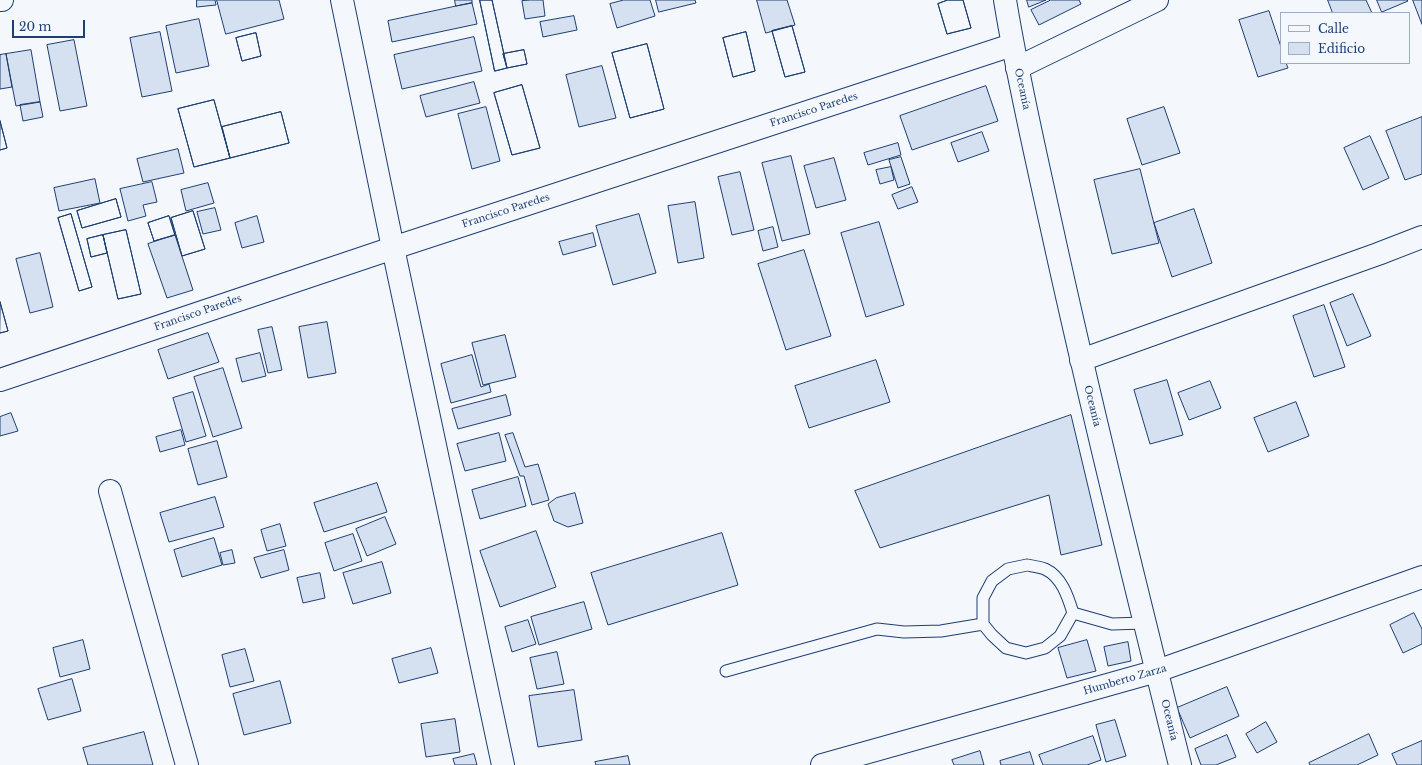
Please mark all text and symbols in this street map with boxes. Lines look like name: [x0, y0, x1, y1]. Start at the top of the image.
scale bar: [14, 12, 87, 38]
legend: [1280, 12, 1410, 64]
text: 20 m: [19, 19, 51, 34]
text: Calle: [1318, 21, 1349, 36]
text: Edificio: [1318, 41, 1365, 56]
street label: Oceanía: [1012, 67, 1032, 111]
street label: Francisco Paredes: [769, 90, 859, 130]
street label: Francisco Paredes: [461, 191, 551, 231]
street label: Francisco Paredes: [153, 292, 243, 334]
street label: Oceanía: [1081, 384, 1103, 428]
street label: Humberto Zarza: [1082, 662, 1168, 698]
street label: Oceanía: [1158, 698, 1180, 742]

